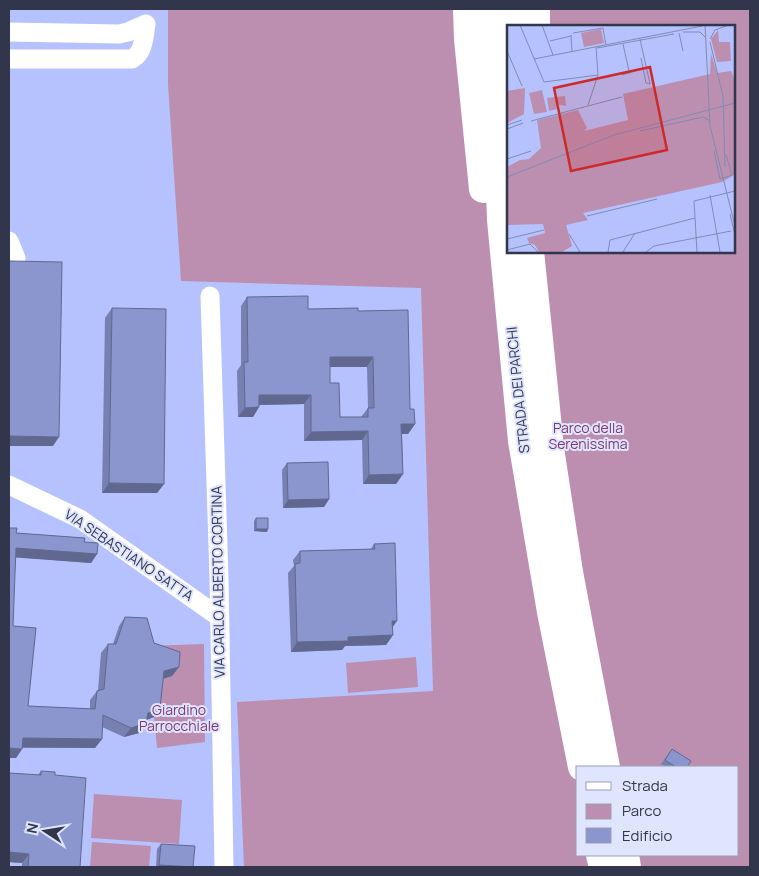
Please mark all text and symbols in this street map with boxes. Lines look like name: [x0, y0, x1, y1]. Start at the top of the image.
inset map: [507, 25, 734, 252]
street label: STRADA DEI PARCHI: [501, 326, 534, 454]
park label: Parco della Serenissima: [549, 418, 627, 453]
street label: VIA CARLO ALBERTO CORTINA: [206, 486, 229, 678]
street label: VIA SEBASTIANO SATTA: [61, 504, 198, 605]
park label: Giardino Parrocchiale: [139, 700, 219, 735]
legend: [576, 766, 739, 856]
text: Strada: [622, 775, 668, 796]
text: Parco: [622, 800, 661, 821]
north arrow: [20, 806, 70, 856]
text: N: [21, 821, 42, 835]
text: Edificio: [622, 825, 673, 846]

